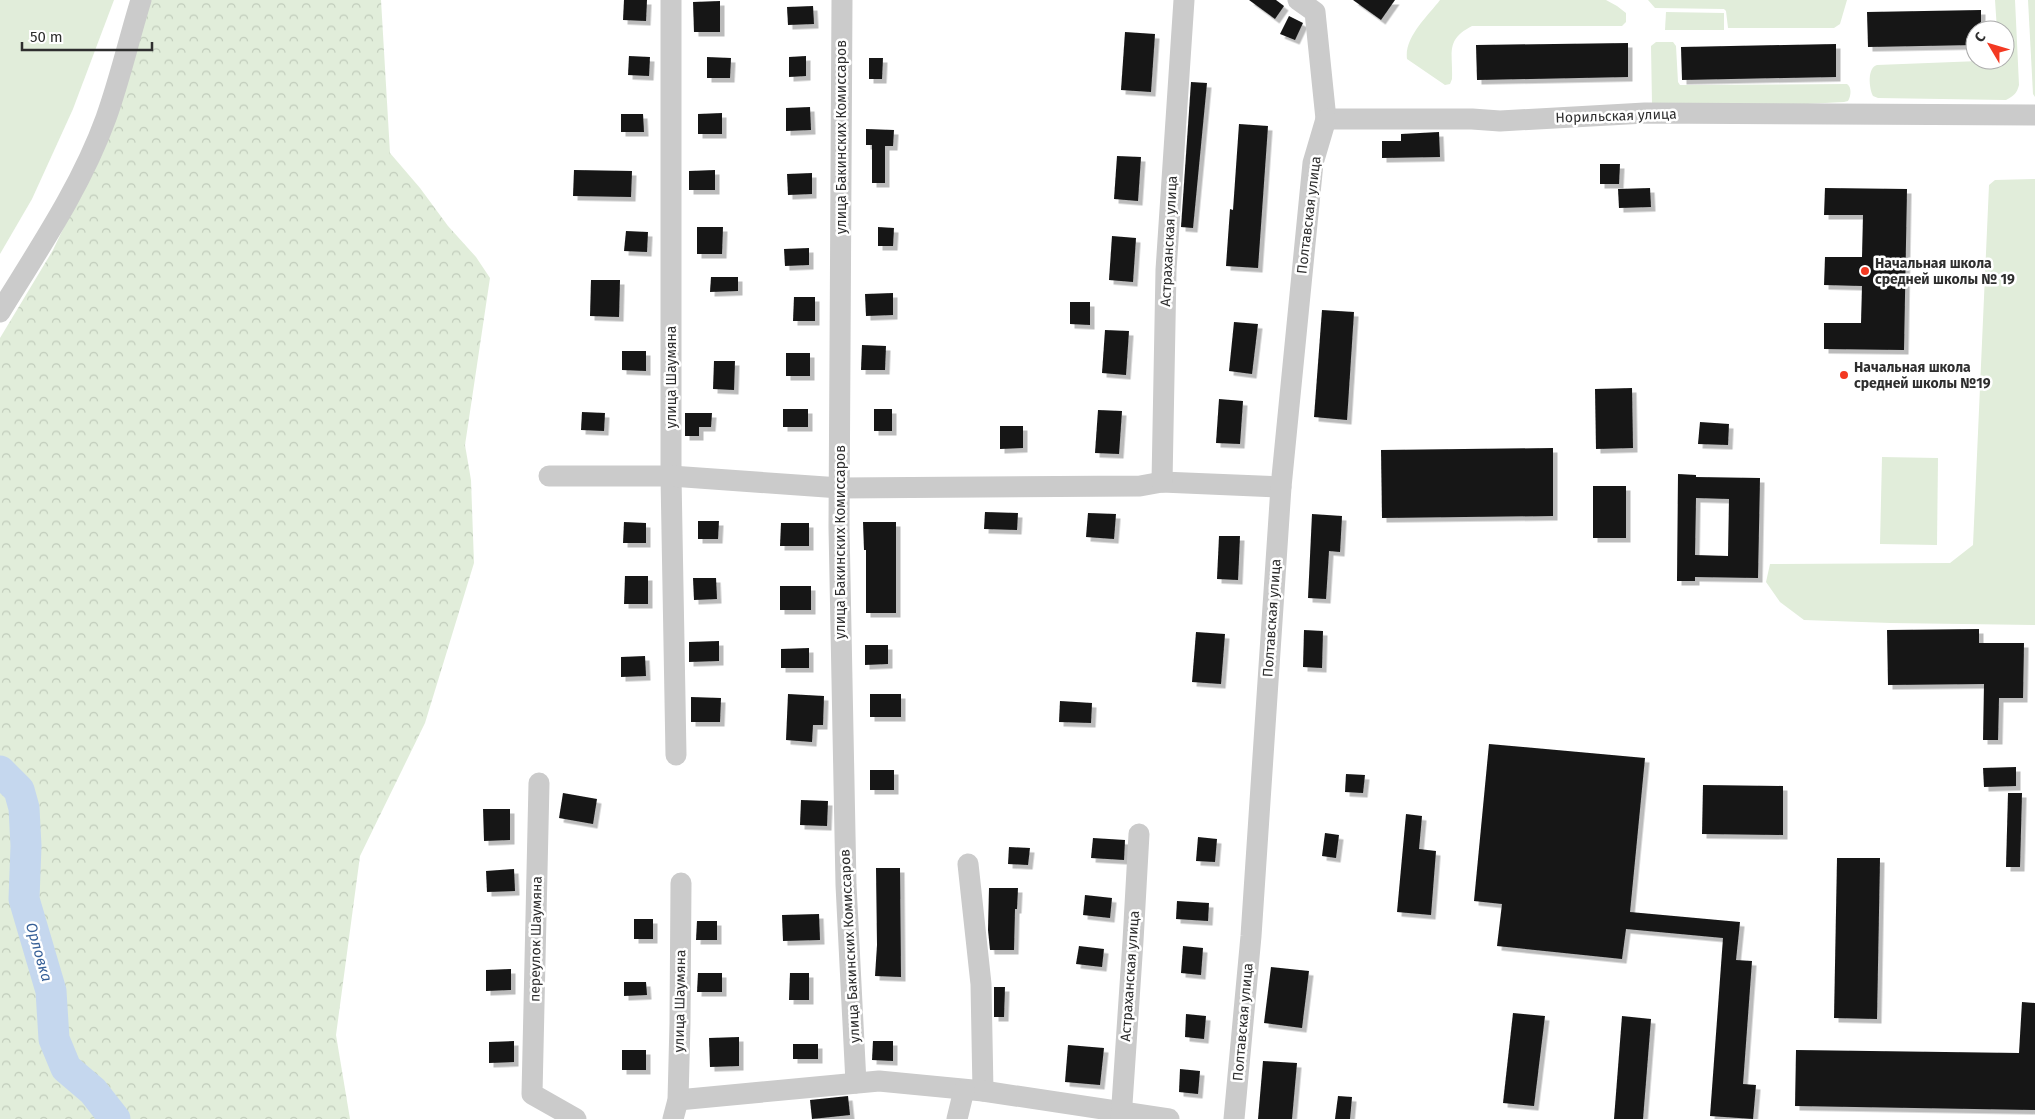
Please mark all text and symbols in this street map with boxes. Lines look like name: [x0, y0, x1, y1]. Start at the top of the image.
scale bar: [22, 20, 152, 52]
north arrow: [1965, 20, 2015, 70]
text: 50 m: [30, 28, 63, 46]
text: С: [1971, 29, 1989, 46]
street label: улица Бакинских Комиссаров: [833, 40, 850, 234]
street label: Норильская улица: [1555, 105, 1677, 127]
street label: Полтавская улица: [1293, 155, 1325, 275]
street label: Астраханская улица: [1157, 175, 1181, 307]
place label: Начальная школа средней школы № 19: [1875, 255, 2015, 288]
marker: Начальная школа средней школы № 19: [1859, 265, 1871, 277]
street label: улица Шаумяна: [663, 326, 680, 428]
place label: Начальная школа средней школы №19: [1854, 359, 1991, 392]
marker: Начальная школа средней школы №19: [1838, 369, 1850, 381]
street label: улица Бакинских Комиссаров: [832, 445, 849, 639]
street label: Полтавская улица: [1259, 558, 1285, 678]
street label: улица Бакинских Комиссаров: [836, 848, 864, 1043]
street label: переулок Шаумяна: [526, 876, 546, 1002]
street label: Астраханская улица: [1117, 910, 1143, 1042]
water label: Орловка: [22, 920, 56, 984]
street label: улица Шаумяна: [671, 949, 689, 1053]
street label: Полтавская улица: [1229, 962, 1257, 1082]

